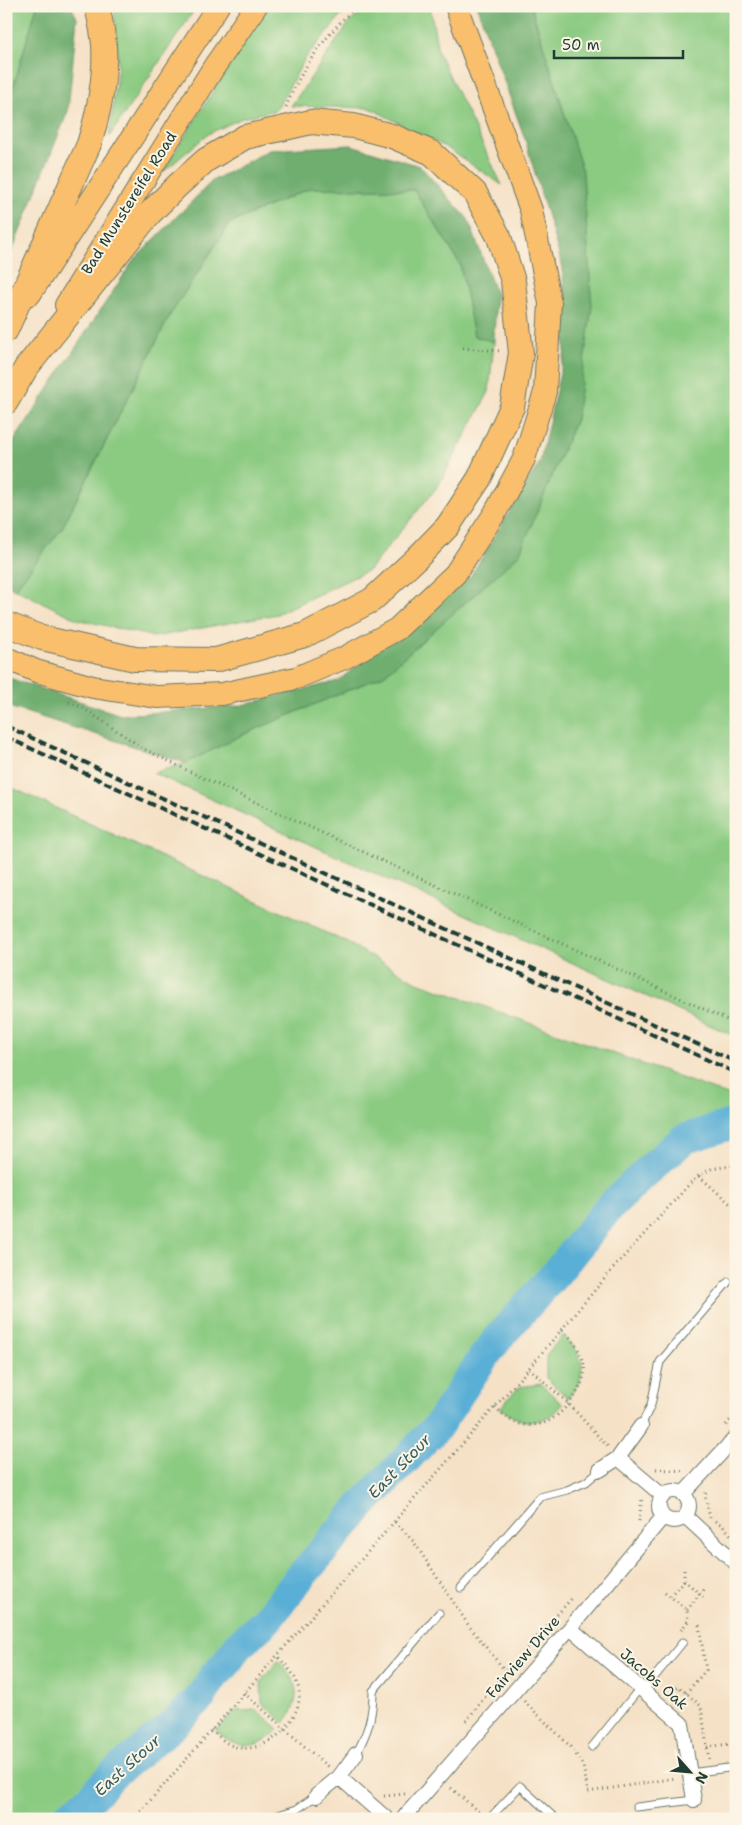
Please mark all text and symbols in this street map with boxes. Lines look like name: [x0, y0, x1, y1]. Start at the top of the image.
scale bar: [554, 28, 683, 60]
text: 50 m: [562, 35, 600, 55]
street label: Bad Munstereifel Road: [77, 127, 181, 278]
water label: East Stour: [363, 1429, 436, 1503]
street label: Fairview Drive: [482, 1612, 564, 1702]
street label: Jacobs Oak: [616, 1644, 692, 1714]
water label: East Stour: [90, 1730, 165, 1801]
north arrow: [664, 1748, 714, 1798]
text: N: [691, 1769, 712, 1787]

